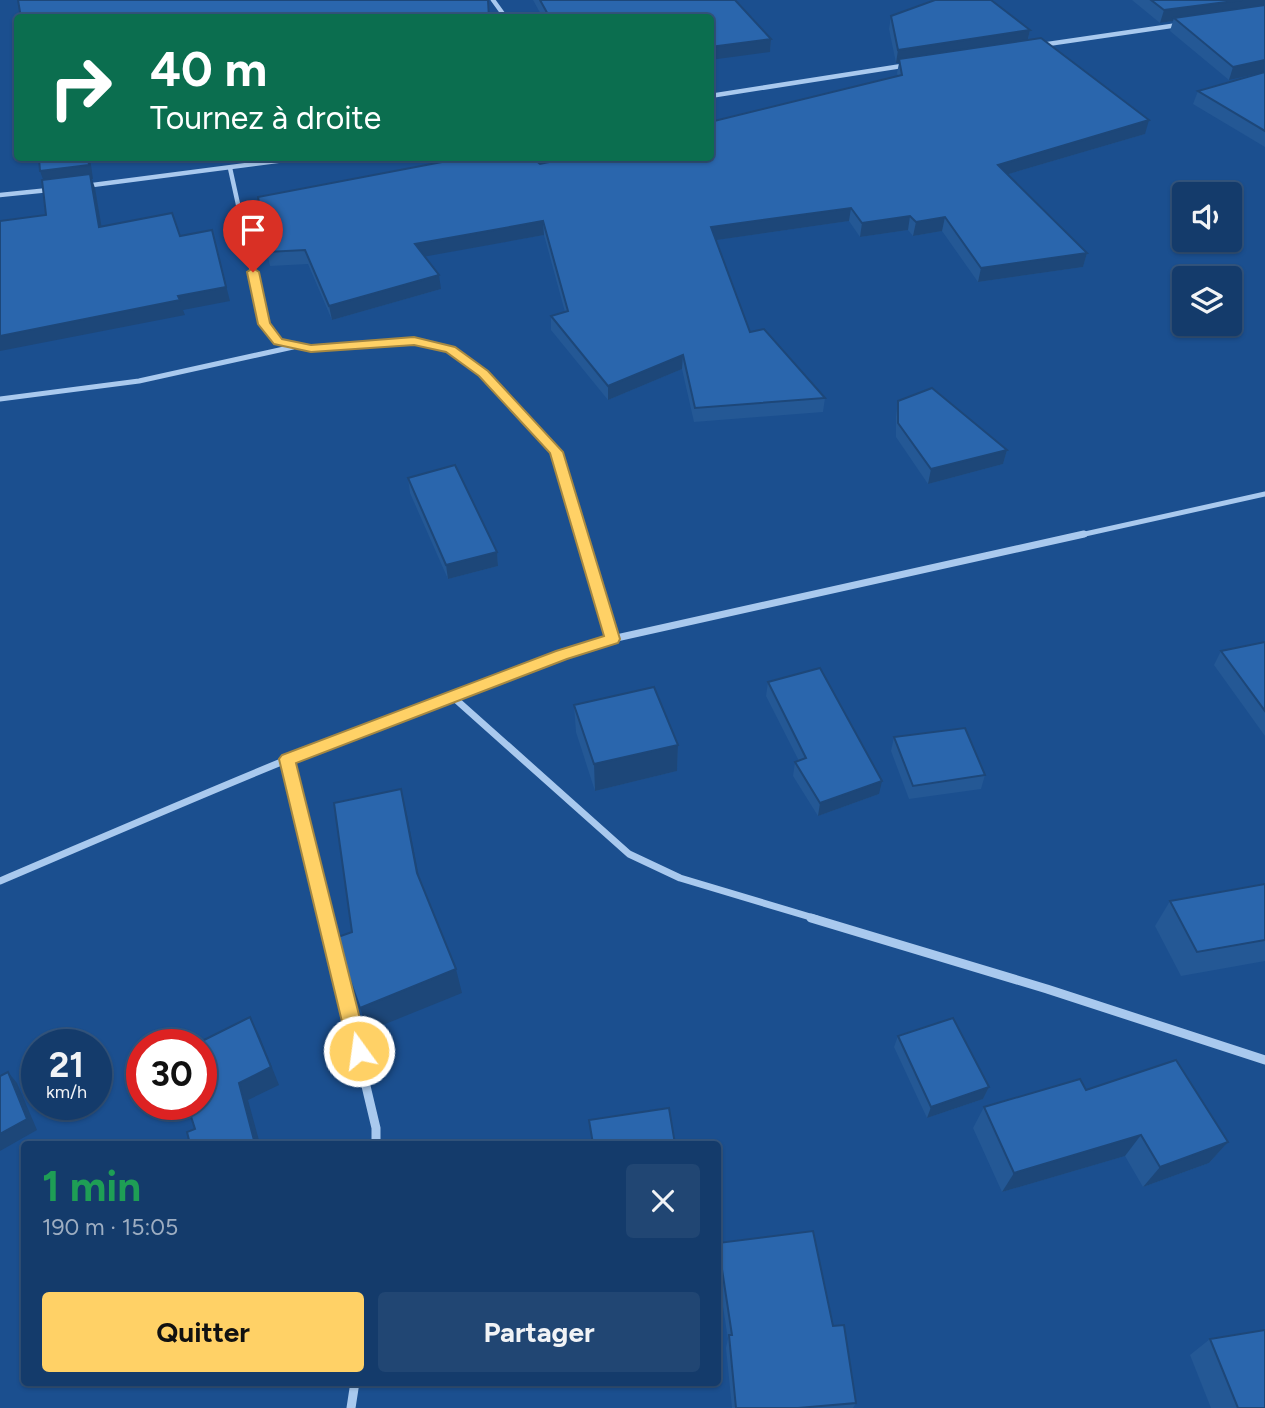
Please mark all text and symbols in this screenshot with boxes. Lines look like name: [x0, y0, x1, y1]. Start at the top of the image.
text: 40 m: [150, 39, 267, 98]
icon: right: [35, 42, 126, 133]
text: Tournez à droite: [150, 99, 381, 137]
map controls: [1172, 182, 1242, 336]
button: sound: [1172, 182, 1242, 252]
pin: [223, 200, 283, 272]
icon: arrive: [234, 211, 272, 249]
button: layers: [1172, 266, 1242, 336]
position arrow: [322, 1014, 396, 1088]
speed limit sign: 30: [126, 1029, 217, 1120]
text: 21: [49, 1044, 84, 1086]
text: km/h: [46, 1081, 87, 1103]
text: 1 min: [42, 1161, 141, 1212]
button: close: [626, 1164, 700, 1238]
text: 190 m · 15:05: [42, 1213, 178, 1241]
button: Quitter: [42, 1292, 364, 1372]
button: Partager: [378, 1292, 700, 1372]

